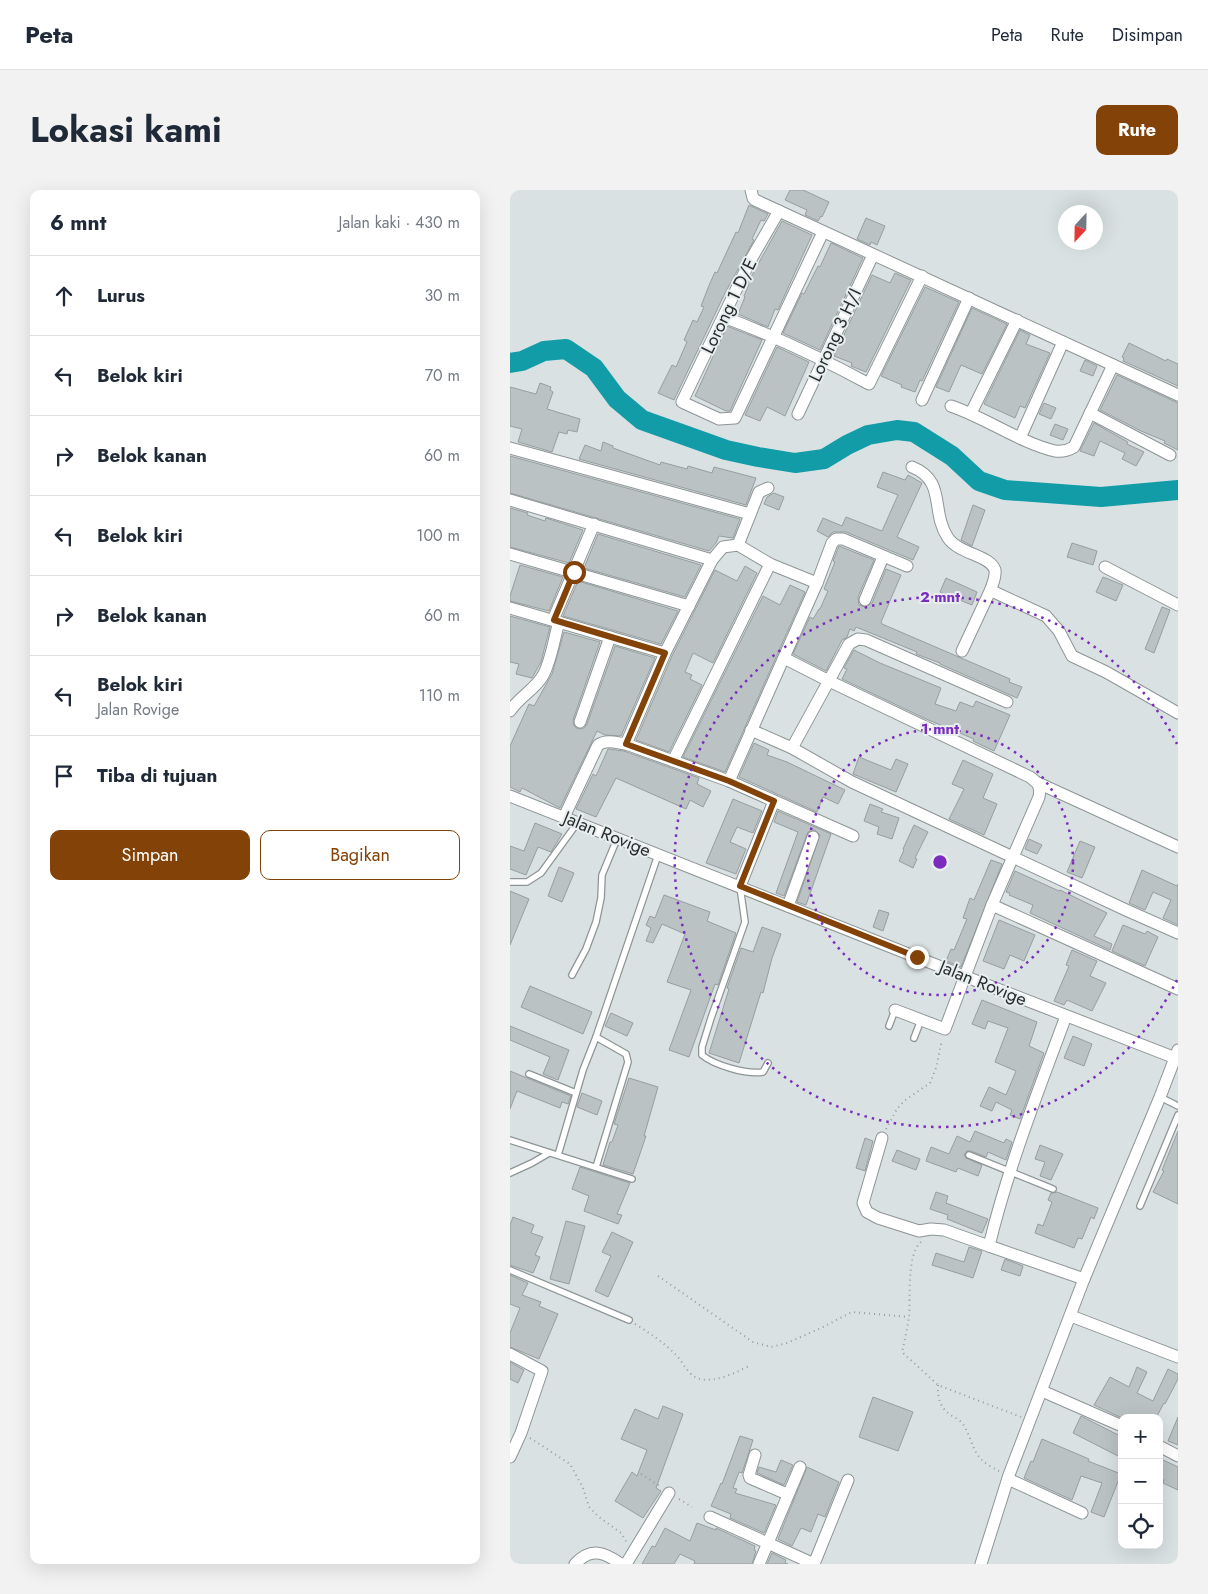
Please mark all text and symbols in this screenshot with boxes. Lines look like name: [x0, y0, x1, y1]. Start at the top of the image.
text: Peta: [25, 17, 74, 52]
text: Peta: [991, 22, 1023, 48]
text: Rute: [1051, 22, 1084, 48]
text: Disimpan: [1112, 22, 1183, 48]
text: Lokasi kami: [30, 105, 222, 155]
button: Rute: [1096, 105, 1178, 155]
north arrow: [1058, 205, 1103, 250]
text: 6 mnt: [50, 208, 106, 238]
text: Jalan kaki · 430 m: [339, 211, 460, 234]
street label: Lorong 1 D/E: [695, 254, 763, 358]
icon: ahead: [50, 282, 78, 310]
text: Lurus: [97, 282, 145, 309]
text: 30 m: [424, 284, 460, 307]
street label: Lorong 3 H/I: [802, 284, 868, 386]
icon: left: [50, 362, 78, 390]
text: Belok kiri: [97, 362, 183, 389]
text: 70 m: [425, 364, 460, 387]
icon: right: [50, 442, 78, 470]
text: Belok kanan: [97, 442, 207, 469]
text: 60 m: [424, 444, 460, 467]
icon: left: [50, 522, 78, 550]
text: Belok kiri: [97, 522, 183, 549]
text: 100 m: [416, 524, 460, 547]
route start: [563, 561, 586, 584]
text: 2 mnt: [920, 586, 960, 608]
icon: right: [50, 602, 78, 630]
text: Belok kanan: [97, 602, 207, 629]
text: 60 m: [424, 604, 460, 627]
text: Belok kiri: [97, 671, 183, 698]
icon: left: [50, 682, 78, 710]
text: 110 m: [419, 684, 460, 707]
text: Jalan Rovige: [97, 698, 179, 721]
text: 1 mnt: [921, 718, 959, 740]
icon: arrive: [50, 762, 78, 790]
text: Tiba di tujuan: [97, 762, 217, 789]
street label: Jalan Rovige: [557, 804, 655, 863]
button: Simpan: [50, 830, 250, 880]
button: Bagikan: [260, 830, 460, 880]
centre of rings: [931, 853, 949, 871]
route end: [906, 946, 929, 969]
street label: Jalan Rovige: [933, 953, 1031, 1012]
map controls: [1118, 1414, 1163, 1549]
button: +: [1118, 1414, 1163, 1459]
button: −: [1118, 1459, 1163, 1504]
button: locate: [1118, 1504, 1163, 1549]

